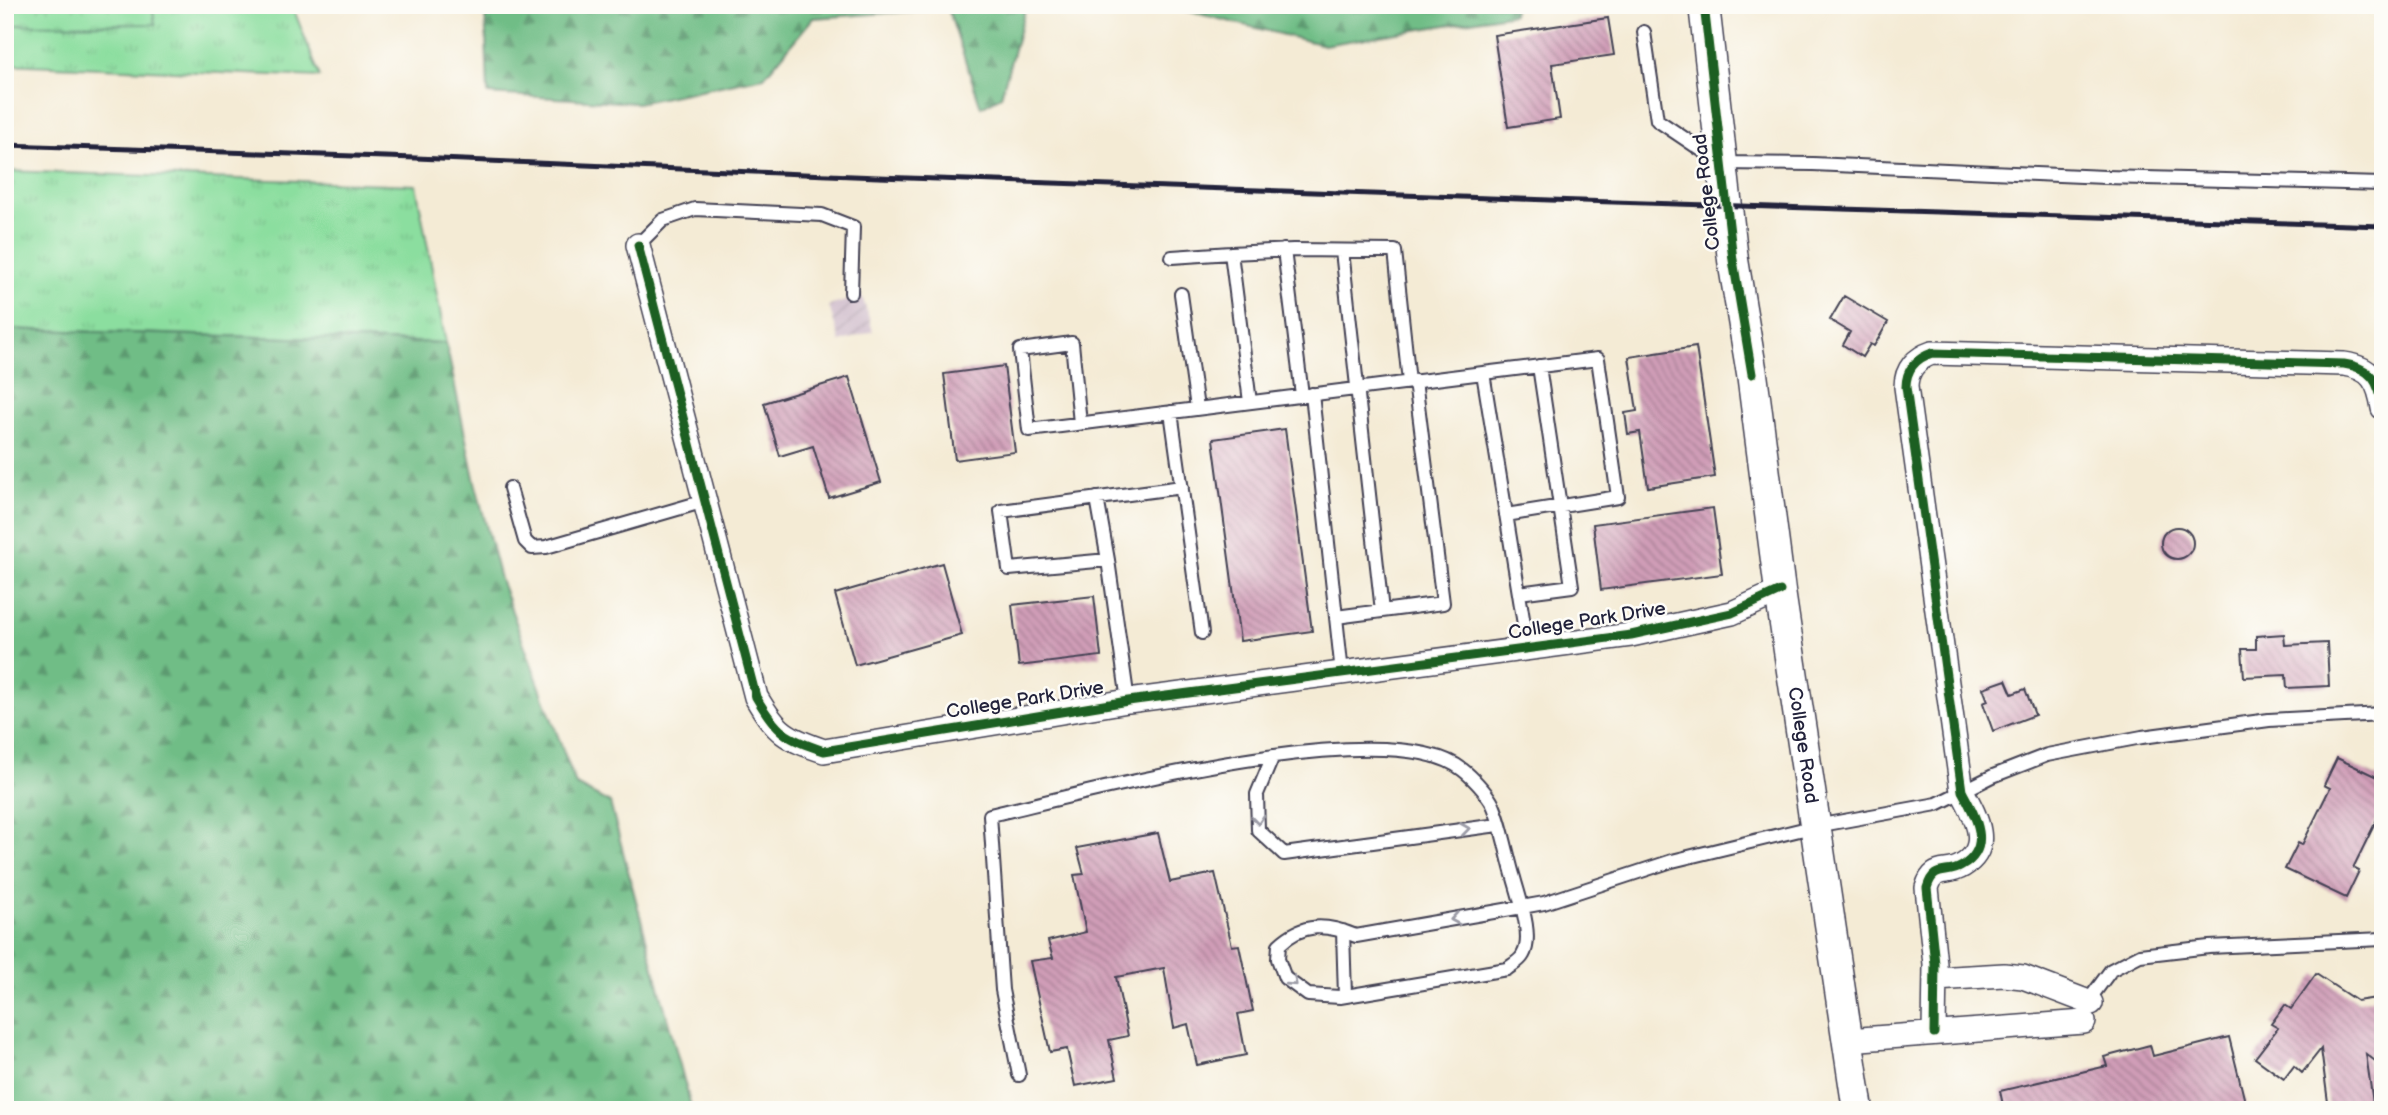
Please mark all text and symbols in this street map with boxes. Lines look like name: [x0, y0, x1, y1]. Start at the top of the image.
street label: College Road: [1688, 132, 1726, 252]
street label: College Park Drive: [1507, 597, 1667, 645]
street label: College Park Drive: [945, 676, 1105, 724]
street label: College Road: [1783, 686, 1823, 805]
one-way arrow: [1251, 814, 1266, 826]
one-way arrow: [1459, 822, 1471, 837]
one-way arrow: [1449, 911, 1461, 926]
one-way arrow: [1285, 974, 1298, 986]

